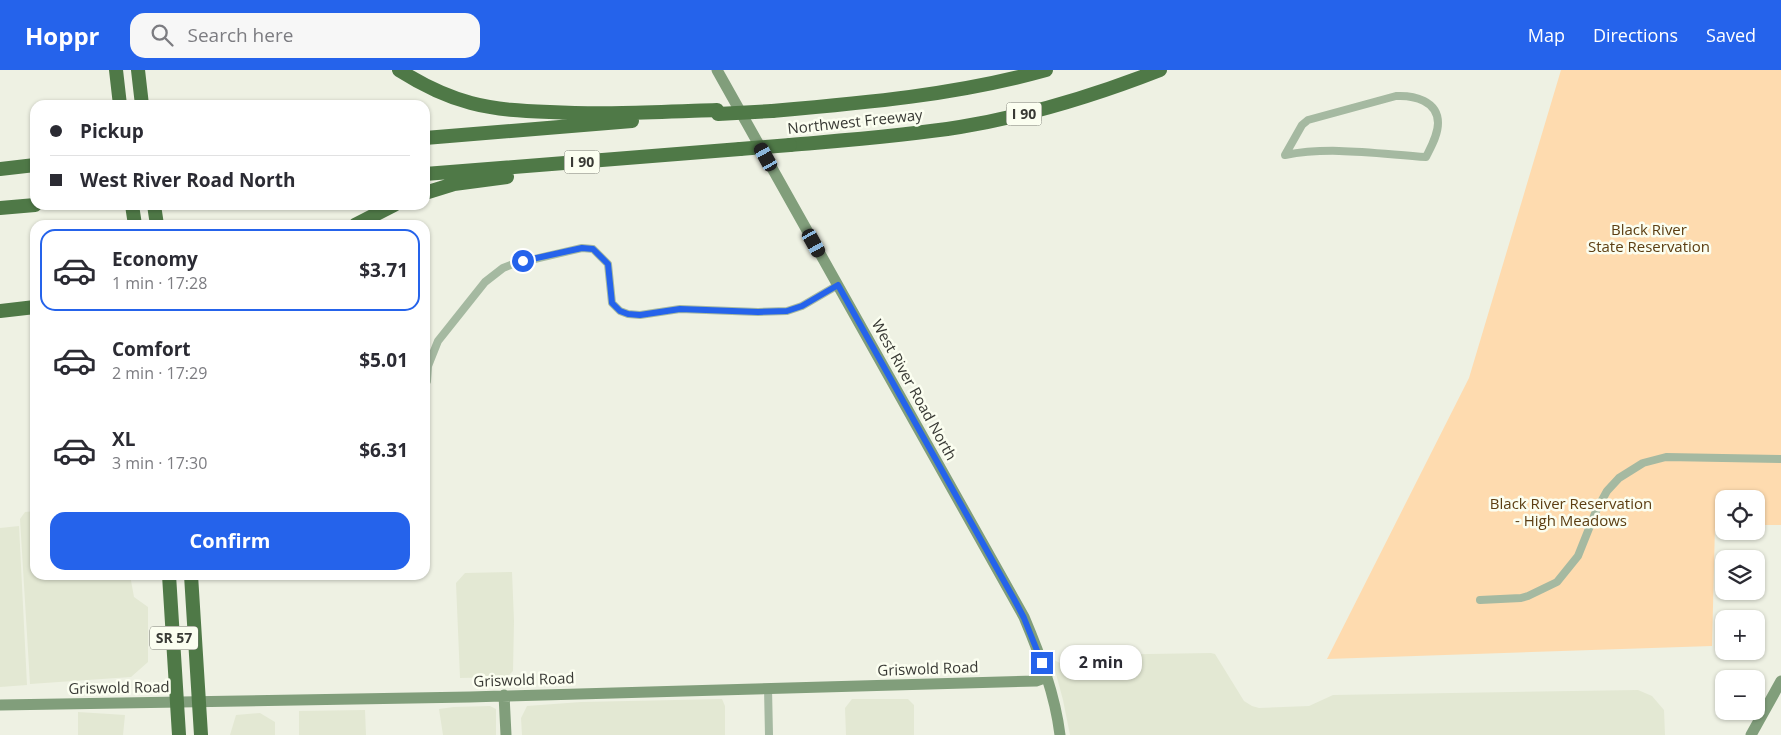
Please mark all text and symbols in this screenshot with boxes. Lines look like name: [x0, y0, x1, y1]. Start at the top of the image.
search box: [130, 13, 480, 58]
text: Hoppr: [25, 19, 100, 52]
icon: search: [148, 21, 176, 49]
text: Search here: [188, 22, 293, 48]
text: Map: [1528, 23, 1565, 47]
text: Directions: [1593, 23, 1678, 47]
text: Saved: [1706, 23, 1756, 47]
road number: I 90: [1006, 103, 1042, 126]
street label: Northwest Freeway: [786, 104, 924, 138]
text: Pickup: [80, 118, 144, 144]
car: [752, 140, 779, 174]
road number: I 90: [564, 150, 600, 174]
text: West River Road North: [80, 167, 295, 193]
park label: Black River State Reservation: [1588, 219, 1710, 256]
car: [800, 226, 827, 260]
text: Economy: [112, 246, 198, 272]
icon: car: [52, 248, 97, 293]
route start: [512, 250, 534, 272]
text: $3.71: [359, 257, 408, 283]
text: 1 min · 17:28: [112, 272, 207, 294]
street label: West River Road North: [868, 315, 962, 464]
text: Comfort: [112, 336, 191, 362]
icon: car: [52, 338, 97, 383]
text: $5.01: [359, 347, 408, 373]
text: 2 min · 17:29: [112, 362, 207, 384]
text: XL: [112, 426, 135, 452]
icon: car: [52, 428, 97, 473]
text: $6.31: [359, 437, 408, 463]
text: 3 min · 17:30: [112, 452, 207, 474]
map controls: [1715, 490, 1765, 720]
button: locate: [1715, 490, 1765, 540]
park label: Black River Reservation - High Meadows: [1490, 493, 1652, 530]
button: Confirm: [50, 512, 410, 570]
button: layers: [1715, 550, 1765, 600]
button: +: [1715, 610, 1765, 660]
road number: SR 57: [150, 626, 198, 650]
callout: 2 min: [1060, 646, 1142, 680]
text: 2 min: [1079, 651, 1123, 673]
route end: [1031, 652, 1053, 674]
street label: Griswold Road: [877, 656, 979, 680]
street label: Griswold Road: [473, 667, 575, 691]
button: −: [1715, 670, 1765, 720]
street label: Griswold Road: [68, 676, 170, 698]

